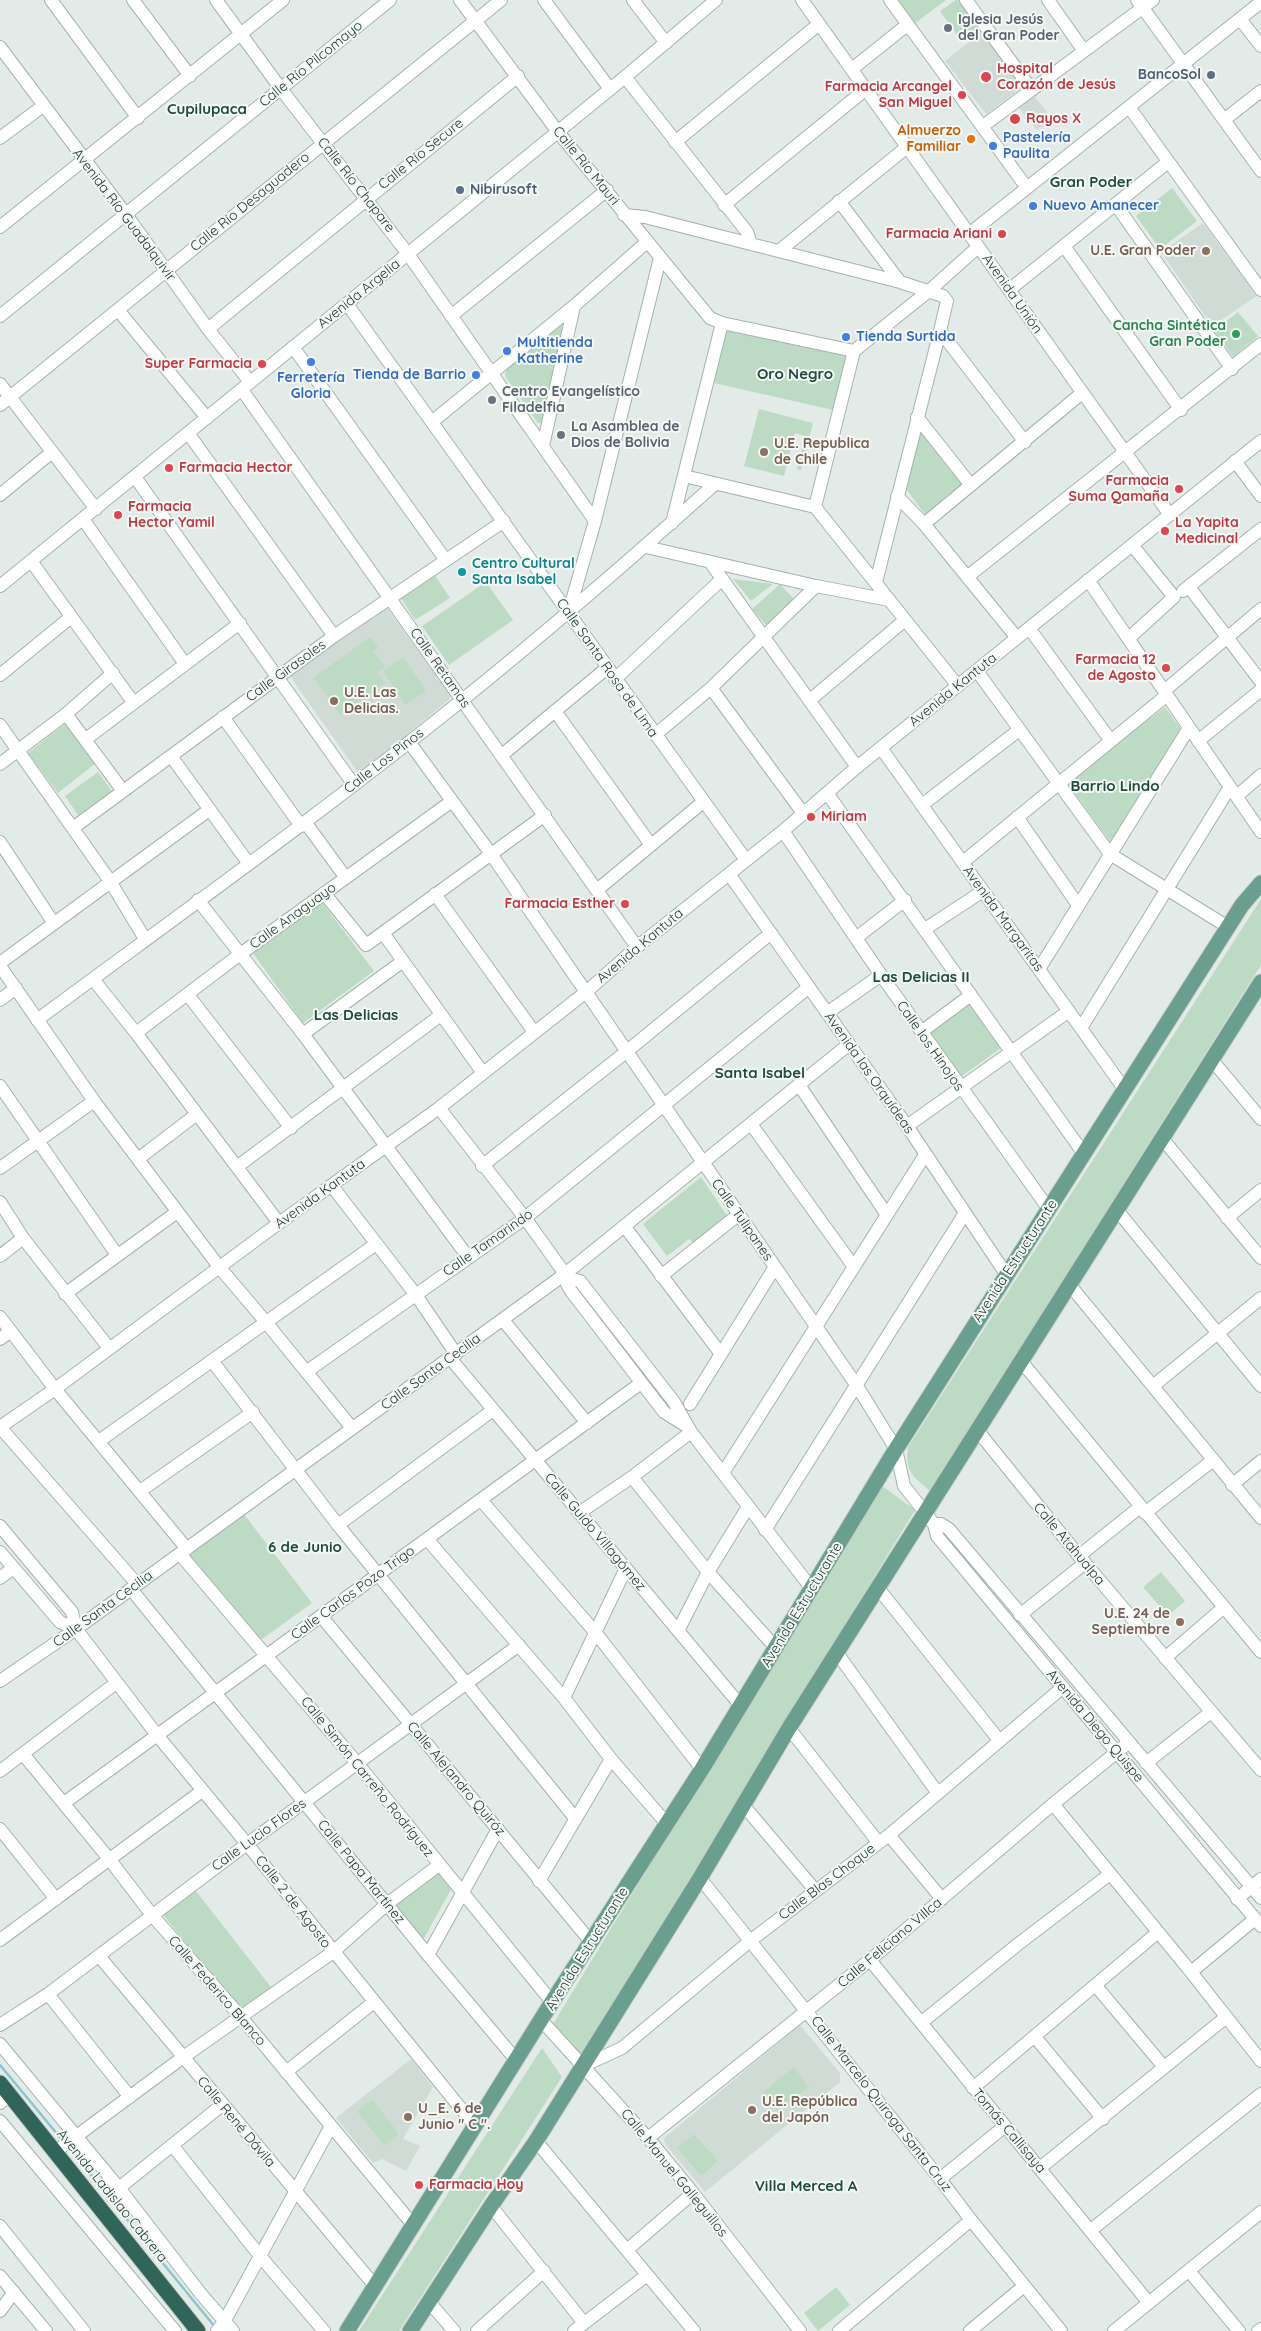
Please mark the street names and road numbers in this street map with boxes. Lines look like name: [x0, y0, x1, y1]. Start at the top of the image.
street label: Calle Río Pilcomayo: [256, 17, 366, 111]
street label: Calle Río Secure: [375, 115, 467, 193]
street label: Calle Río Mauri: [549, 123, 623, 209]
street label: Calle Río Chapare: [314, 134, 398, 236]
street label: Avenida Río Guadalquivir: [69, 145, 179, 285]
street label: Calle Río Desaguadero: [187, 149, 313, 255]
street label: Avenida Unión: [978, 251, 1046, 337]
street label: Avenida Argelia: [314, 256, 404, 332]
street label: Calle Santa Rosa de Lima: [553, 595, 661, 741]
street label: Calle Retamas: [406, 625, 474, 711]
street label: Calle Girasoles: [243, 636, 329, 706]
street label: Avenida Kantuta: [906, 650, 1000, 730]
street label: Calle Los Pinos: [341, 725, 427, 797]
street label: Avenida Margaritas: [959, 863, 1047, 975]
street label: Calle Anaguayo: [247, 879, 339, 953]
street label: Avenida Kantuta: [593, 905, 687, 987]
street label: Calle los Hinojos: [893, 998, 967, 1094]
street label: Avenida las Orquídeas: [821, 1009, 917, 1137]
street label: Avenida Kantuta: [271, 1156, 369, 1232]
street label: Calle Tulipanes: [708, 1176, 776, 1264]
street label: Avenida Estructurante: [969, 1197, 1061, 1325]
street label: Calle Tamarindo: [440, 1206, 536, 1280]
street label: Calle Santa Cecilia: [378, 1330, 484, 1414]
street label: Calle Guido Villagómez: [541, 1470, 649, 1594]
street label: Calle Atahualpa: [1030, 1499, 1108, 1589]
street label: Avenida Estructurante: [758, 1539, 846, 1671]
street label: Calle Carlos Pozo Trigo: [288, 1542, 418, 1644]
street label: Calle Santa Cecilia: [50, 1567, 156, 1651]
street label: Avenida Diego Quispe: [1043, 1666, 1147, 1786]
street label: Calle Simón Carreño Rodríguez: [297, 1693, 437, 1861]
street label: Calle Alejandro Quiróz: [403, 1718, 509, 1840]
street label: Calle Lucio Flores: [209, 1795, 309, 1875]
street label: Calle Papa Martínez: [314, 1817, 408, 1927]
street label: Calle Blas Choque: [775, 1840, 879, 1924]
street label: Calle 2 de Agosto: [252, 1852, 334, 1952]
street label: Avenida Estructurante: [542, 1884, 632, 2014]
street label: Calle Feliciano Villca: [834, 1894, 946, 1992]
street label: Calle Federico Blanco: [165, 1933, 269, 2049]
street label: Calle Marcelo Quiroga Santa Cruz: [807, 2013, 955, 2195]
street label: Calle René Dávila: [193, 2073, 279, 2171]
street label: Tomás Callisaya: [969, 2085, 1049, 2177]
street label: Calle Manuel Galleguillos: [617, 2105, 731, 2241]
street label: Avenida Ladislao Cabrera: [53, 2126, 171, 2266]

